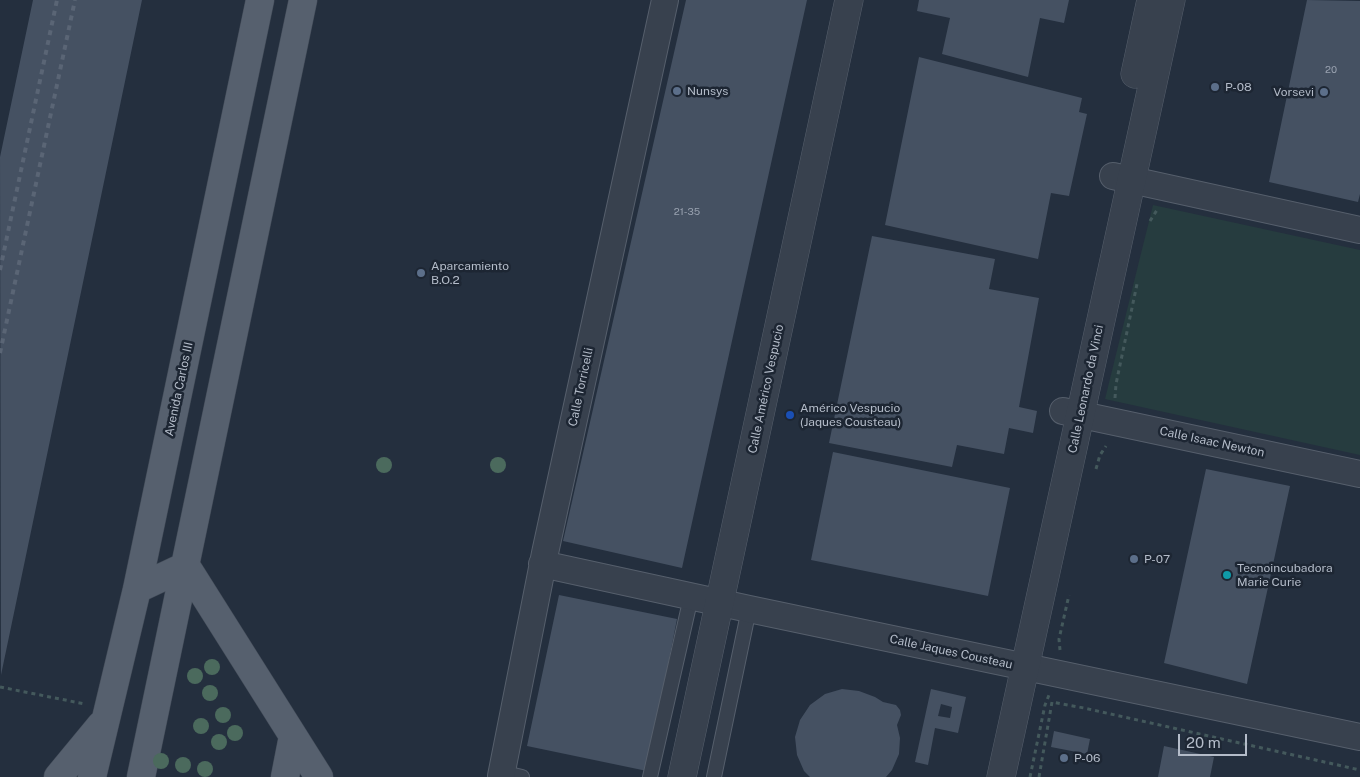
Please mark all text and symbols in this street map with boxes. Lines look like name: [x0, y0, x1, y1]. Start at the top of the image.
house number: 20: [1325, 64, 1337, 76]
place label: P-08: [1225, 80, 1252, 94]
marker: P-08: [1209, 81, 1221, 93]
place label: Nunsys: [687, 84, 728, 98]
marker: Nunsys: [671, 85, 683, 97]
place label: Vorsevi: [1273, 85, 1314, 99]
marker: Vorsevi: [1318, 86, 1330, 98]
house number: 21-35: [674, 206, 700, 218]
place label: Aparcamiento B.O.2: [431, 259, 509, 287]
marker: Aparcamiento B.O.2: [415, 267, 427, 279]
street label: Calle Américo Vespucio: [745, 323, 787, 455]
street label: Calle Leonardo da Vinci: [1065, 324, 1107, 454]
street label: Avenida Carlos III: [162, 341, 196, 437]
street label: Calle Torricelli: [566, 346, 596, 428]
place label: Américo Vespucio (Jaques Cousteau): [800, 401, 901, 429]
marker: Américo Vespucio (Jaques Cousteau): [784, 409, 796, 421]
street label: Calle Isaac Newton: [1158, 424, 1266, 460]
place label: P-07: [1144, 552, 1170, 566]
marker: P-07: [1128, 553, 1140, 565]
place label: Tecnoincubadora Marie Curie: [1237, 561, 1333, 589]
marker: Tecnoincubadora Marie Curie: [1221, 569, 1233, 581]
street label: Calle Jaques Cousteau: [888, 632, 1014, 672]
scale bar: [1180, 724, 1249, 756]
text: 20 m: [1186, 734, 1221, 751]
place label: P-06: [1074, 751, 1101, 765]
marker: P-06: [1058, 752, 1070, 764]

